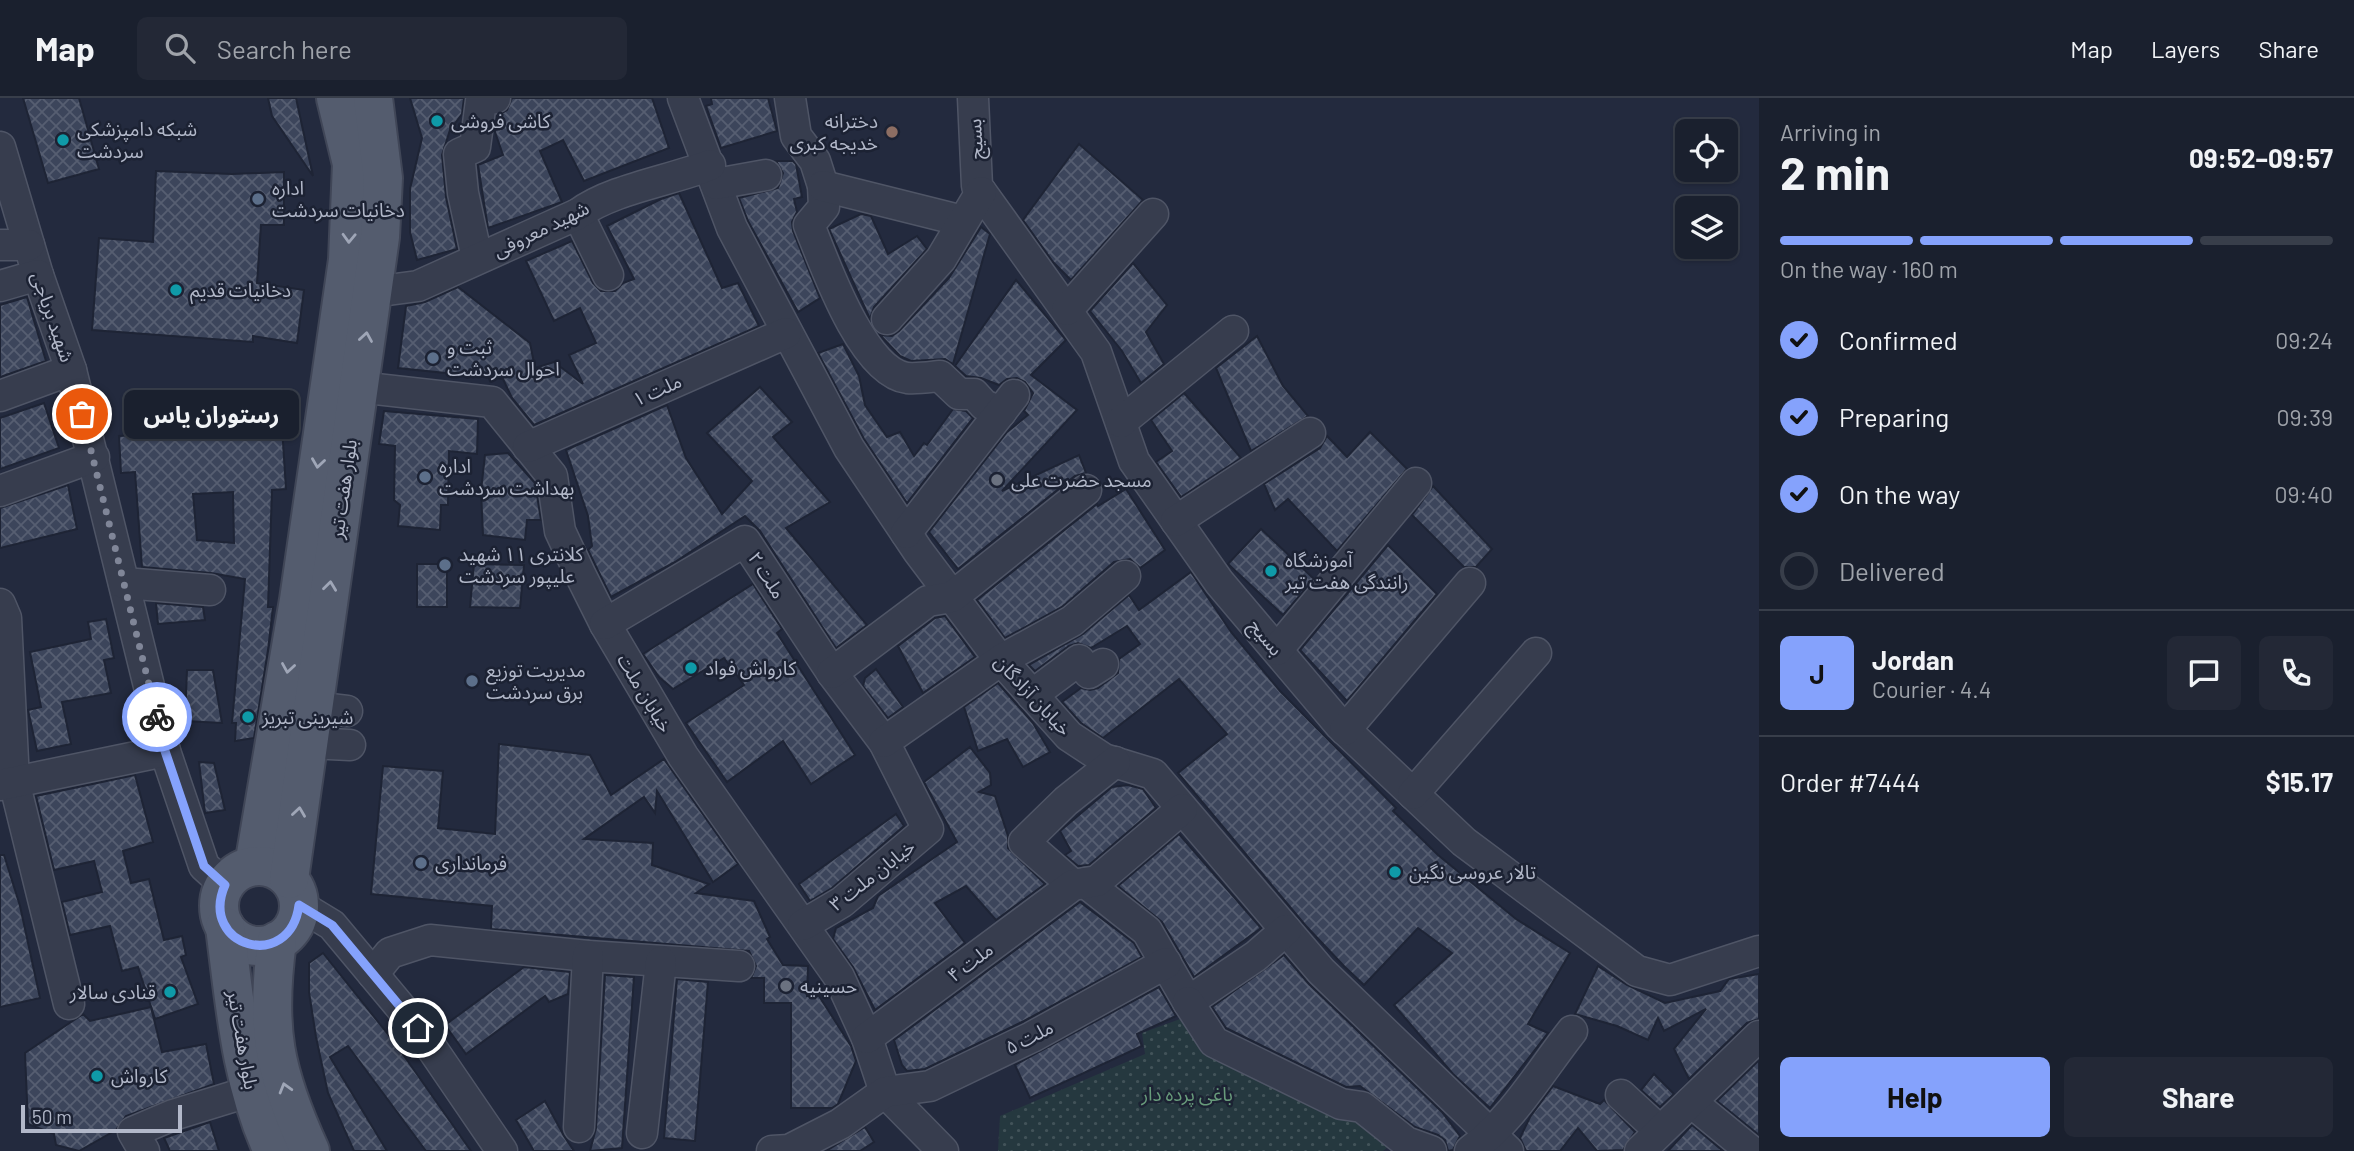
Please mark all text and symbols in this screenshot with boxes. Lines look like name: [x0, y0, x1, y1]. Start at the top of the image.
search box: [137, 17, 627, 80]
text: Map: [35, 28, 95, 68]
icon: search: [161, 29, 199, 67]
text: Search here: [217, 33, 352, 64]
text: Map: [2070, 34, 2113, 63]
text: Layers: [2151, 34, 2220, 63]
text: Share: [2258, 34, 2319, 63]
place label: کاشی فروشی: [451, 109, 552, 133]
place label: دخترانه خدیجه کبری: [790, 109, 878, 155]
marker: کاشی فروشی: [429, 113, 445, 129]
place label: شبکه دامپزشکی سردشت: [77, 117, 197, 163]
street label: بسیج: [962, 118, 991, 160]
text: Arriving in: [1780, 118, 1881, 146]
map controls: [1675, 119, 1738, 259]
button: locate: [1675, 119, 1738, 182]
marker: دخترانه خدیجه کبری: [884, 124, 900, 140]
marker: شبکه دامپزشکی سردشت: [55, 132, 71, 148]
text: 09:52–09:57: [2189, 142, 2333, 173]
text: 2 min: [1780, 144, 1890, 199]
place label: اداره دخانیات سردشت: [272, 176, 405, 222]
marker: اداره دخانیات سردشت: [250, 191, 266, 207]
street label: شهید معروفی: [489, 195, 593, 263]
button: layers: [1675, 196, 1738, 259]
one-way arrow: [341, 233, 356, 244]
text: On the way · 160 m: [1780, 255, 1958, 283]
street label: شهید بریاجی: [26, 269, 80, 365]
place label: دخانیات قدیم: [190, 278, 291, 305]
marker: دخانیات قدیم: [168, 282, 184, 298]
icon: check: [1780, 321, 1818, 359]
text: Confirmed: [1839, 324, 1958, 355]
text: 09:24: [2275, 326, 2333, 354]
one-way arrow: [358, 331, 373, 343]
place label: ثبت و احوال سردشت: [447, 335, 560, 381]
marker: ثبت و احوال سردشت: [425, 350, 441, 366]
street label: ملت ۱: [629, 369, 685, 410]
pin: [52, 384, 112, 444]
callout: رستوران یاس: [124, 390, 299, 438]
icon: bag: [63, 395, 101, 433]
icon: check: [1780, 398, 1818, 436]
text: رستوران یاس: [144, 400, 279, 428]
text: Preparing: [1839, 401, 1949, 432]
text: 09:39: [2276, 403, 2333, 431]
street label: بلوار هفت تیر: [324, 438, 362, 541]
place label: اداره بهداشت سردشت: [439, 454, 574, 500]
one-way arrow: [311, 457, 326, 469]
place label: مسجد حضرت علی: [1011, 468, 1152, 492]
marker: اداره بهداشت سردشت: [417, 469, 433, 485]
marker: مسجد حضرت علی: [989, 472, 1005, 488]
icon: check: [1780, 475, 1818, 513]
text: On the way: [1839, 478, 1960, 509]
text: 09:40: [2275, 480, 2333, 508]
place label: کلانتری ۱۱ شهید علیپور سردشت: [459, 542, 585, 589]
street label: ملت ۲: [744, 547, 791, 602]
place label: آموزشگاه رانندگی هفت تیر: [1284, 548, 1409, 594]
text: Delivered: [1839, 555, 1945, 586]
marker: کلانتری ۱۱ شهید علیپور سردشت: [437, 557, 453, 573]
marker: آموزشگاه رانندگی هفت تیر: [1263, 563, 1279, 579]
one-way arrow: [322, 580, 337, 592]
street label: بسیج: [1241, 614, 1288, 662]
button: chat: [2167, 636, 2241, 710]
button: phone: [2259, 636, 2333, 710]
text: Jordan: [1872, 644, 1954, 675]
street label: خیابان ملت: [613, 649, 678, 736]
street label: خیابان آزادگان: [989, 649, 1077, 741]
place label: کارواش فواد: [705, 656, 797, 680]
place label: مدیریت توزیع برق سردشت: [486, 658, 586, 704]
text: J: [1809, 658, 1825, 689]
marker: کارواش فواد: [683, 660, 699, 676]
one-way arrow: [281, 662, 296, 673]
marker: مدیریت توزیع برق سردشت: [464, 673, 480, 689]
text: Courier · 4.4: [1872, 675, 1991, 703]
courier: [122, 682, 192, 752]
icon: bike: [138, 698, 176, 736]
place label: شیرینی تبریز: [261, 705, 353, 729]
marker: شیرینی تبریز: [240, 709, 256, 725]
text: Order #7444: [1780, 766, 1921, 797]
text: $15.17: [2266, 766, 2333, 797]
one-way arrow: [292, 806, 307, 818]
street label: خیابان ملت ۳: [824, 834, 919, 915]
place label: فرمانداری: [435, 851, 507, 875]
marker: فرمانداری: [413, 855, 429, 871]
place label: تالار عروسی نگین: [1409, 860, 1536, 884]
marker: تالار عروسی نگین: [1387, 864, 1403, 880]
street label: ملت ۴: [942, 937, 997, 986]
place label: حسینیه: [800, 974, 857, 997]
marker: حسینیه: [778, 978, 794, 994]
place label: قنادی سالار: [69, 980, 156, 1004]
marker: قنادی سالار: [162, 984, 178, 1000]
street label: بلوار هفت تیر: [222, 988, 264, 1091]
pin: [388, 998, 448, 1058]
icon: home: [399, 1009, 437, 1047]
street label: ملت ۵: [1001, 1015, 1057, 1058]
button: Help: [1780, 1057, 2050, 1137]
button: Share: [2064, 1057, 2333, 1137]
place label: کارواش: [111, 1064, 168, 1088]
marker: کارواش: [89, 1068, 105, 1084]
one-way arrow: [278, 1082, 293, 1094]
park label: باغی پرده دار: [1140, 1082, 1233, 1107]
scale bar: [21, 1102, 182, 1134]
text: 50 m: [32, 1105, 72, 1128]

